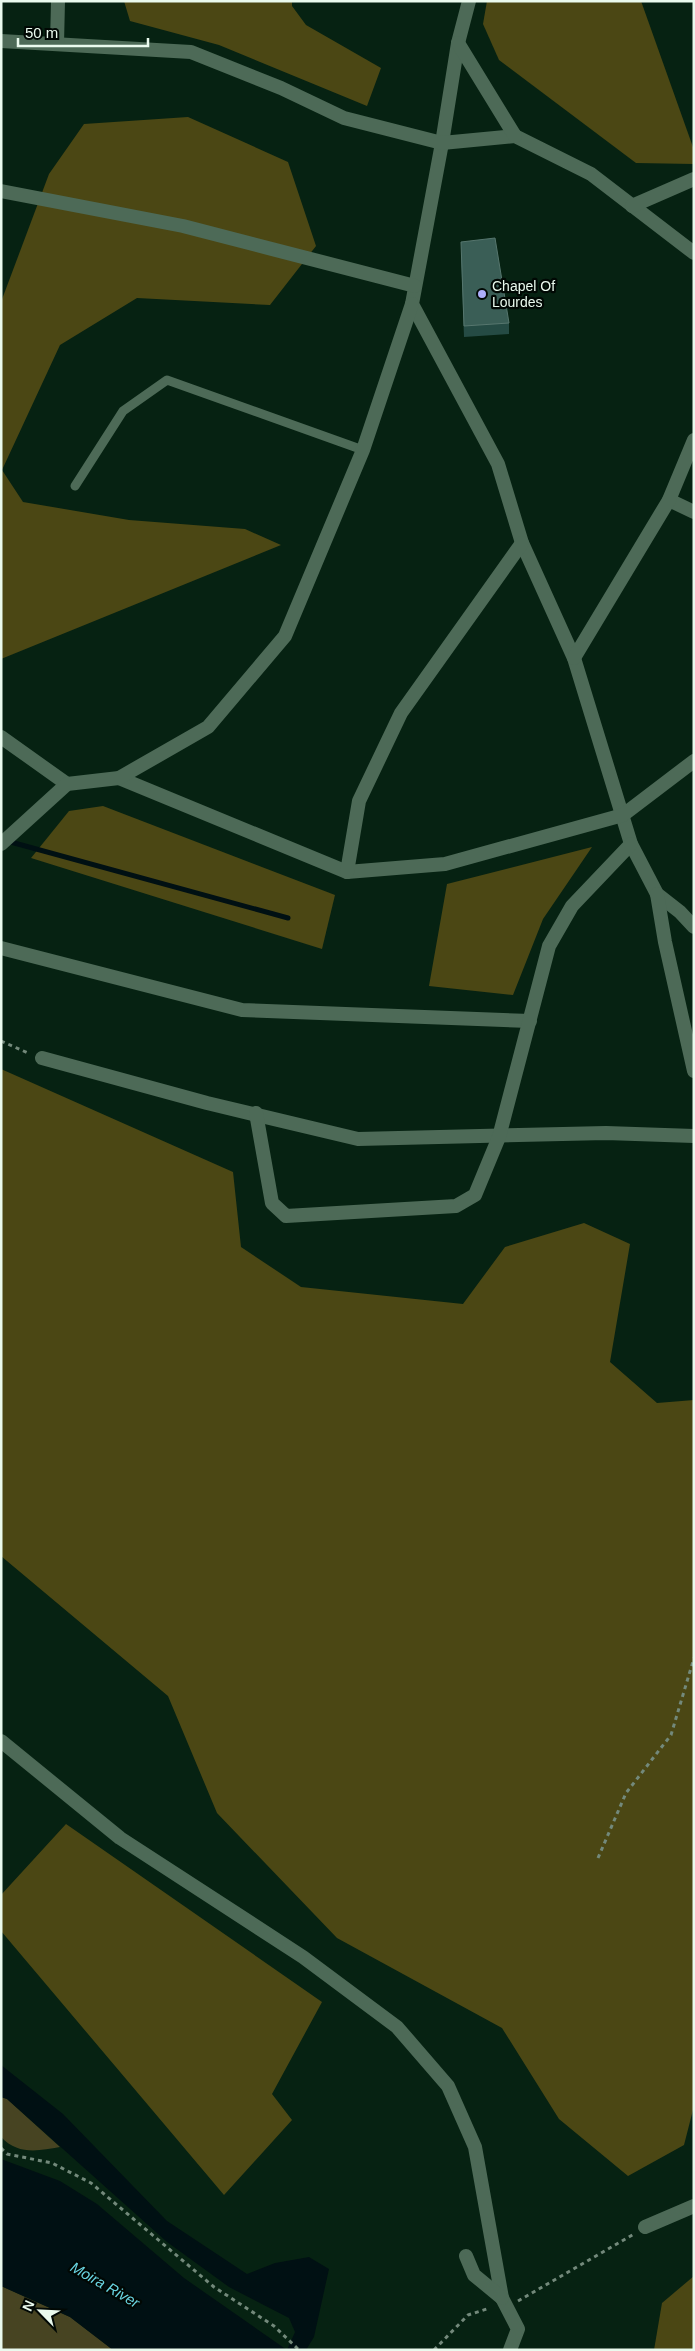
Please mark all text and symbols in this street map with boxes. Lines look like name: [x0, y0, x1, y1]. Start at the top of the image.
scale bar: [18, 15, 148, 47]
text: 50 m: [25, 24, 58, 41]
place label: Chapel Of Lourdes: [492, 278, 555, 310]
marker: Chapel Of Lourdes: [476, 288, 488, 300]
water label: Moira River: [68, 2258, 144, 2312]
north arrow: [15, 2286, 65, 2336]
text: N: [19, 2298, 37, 2314]

